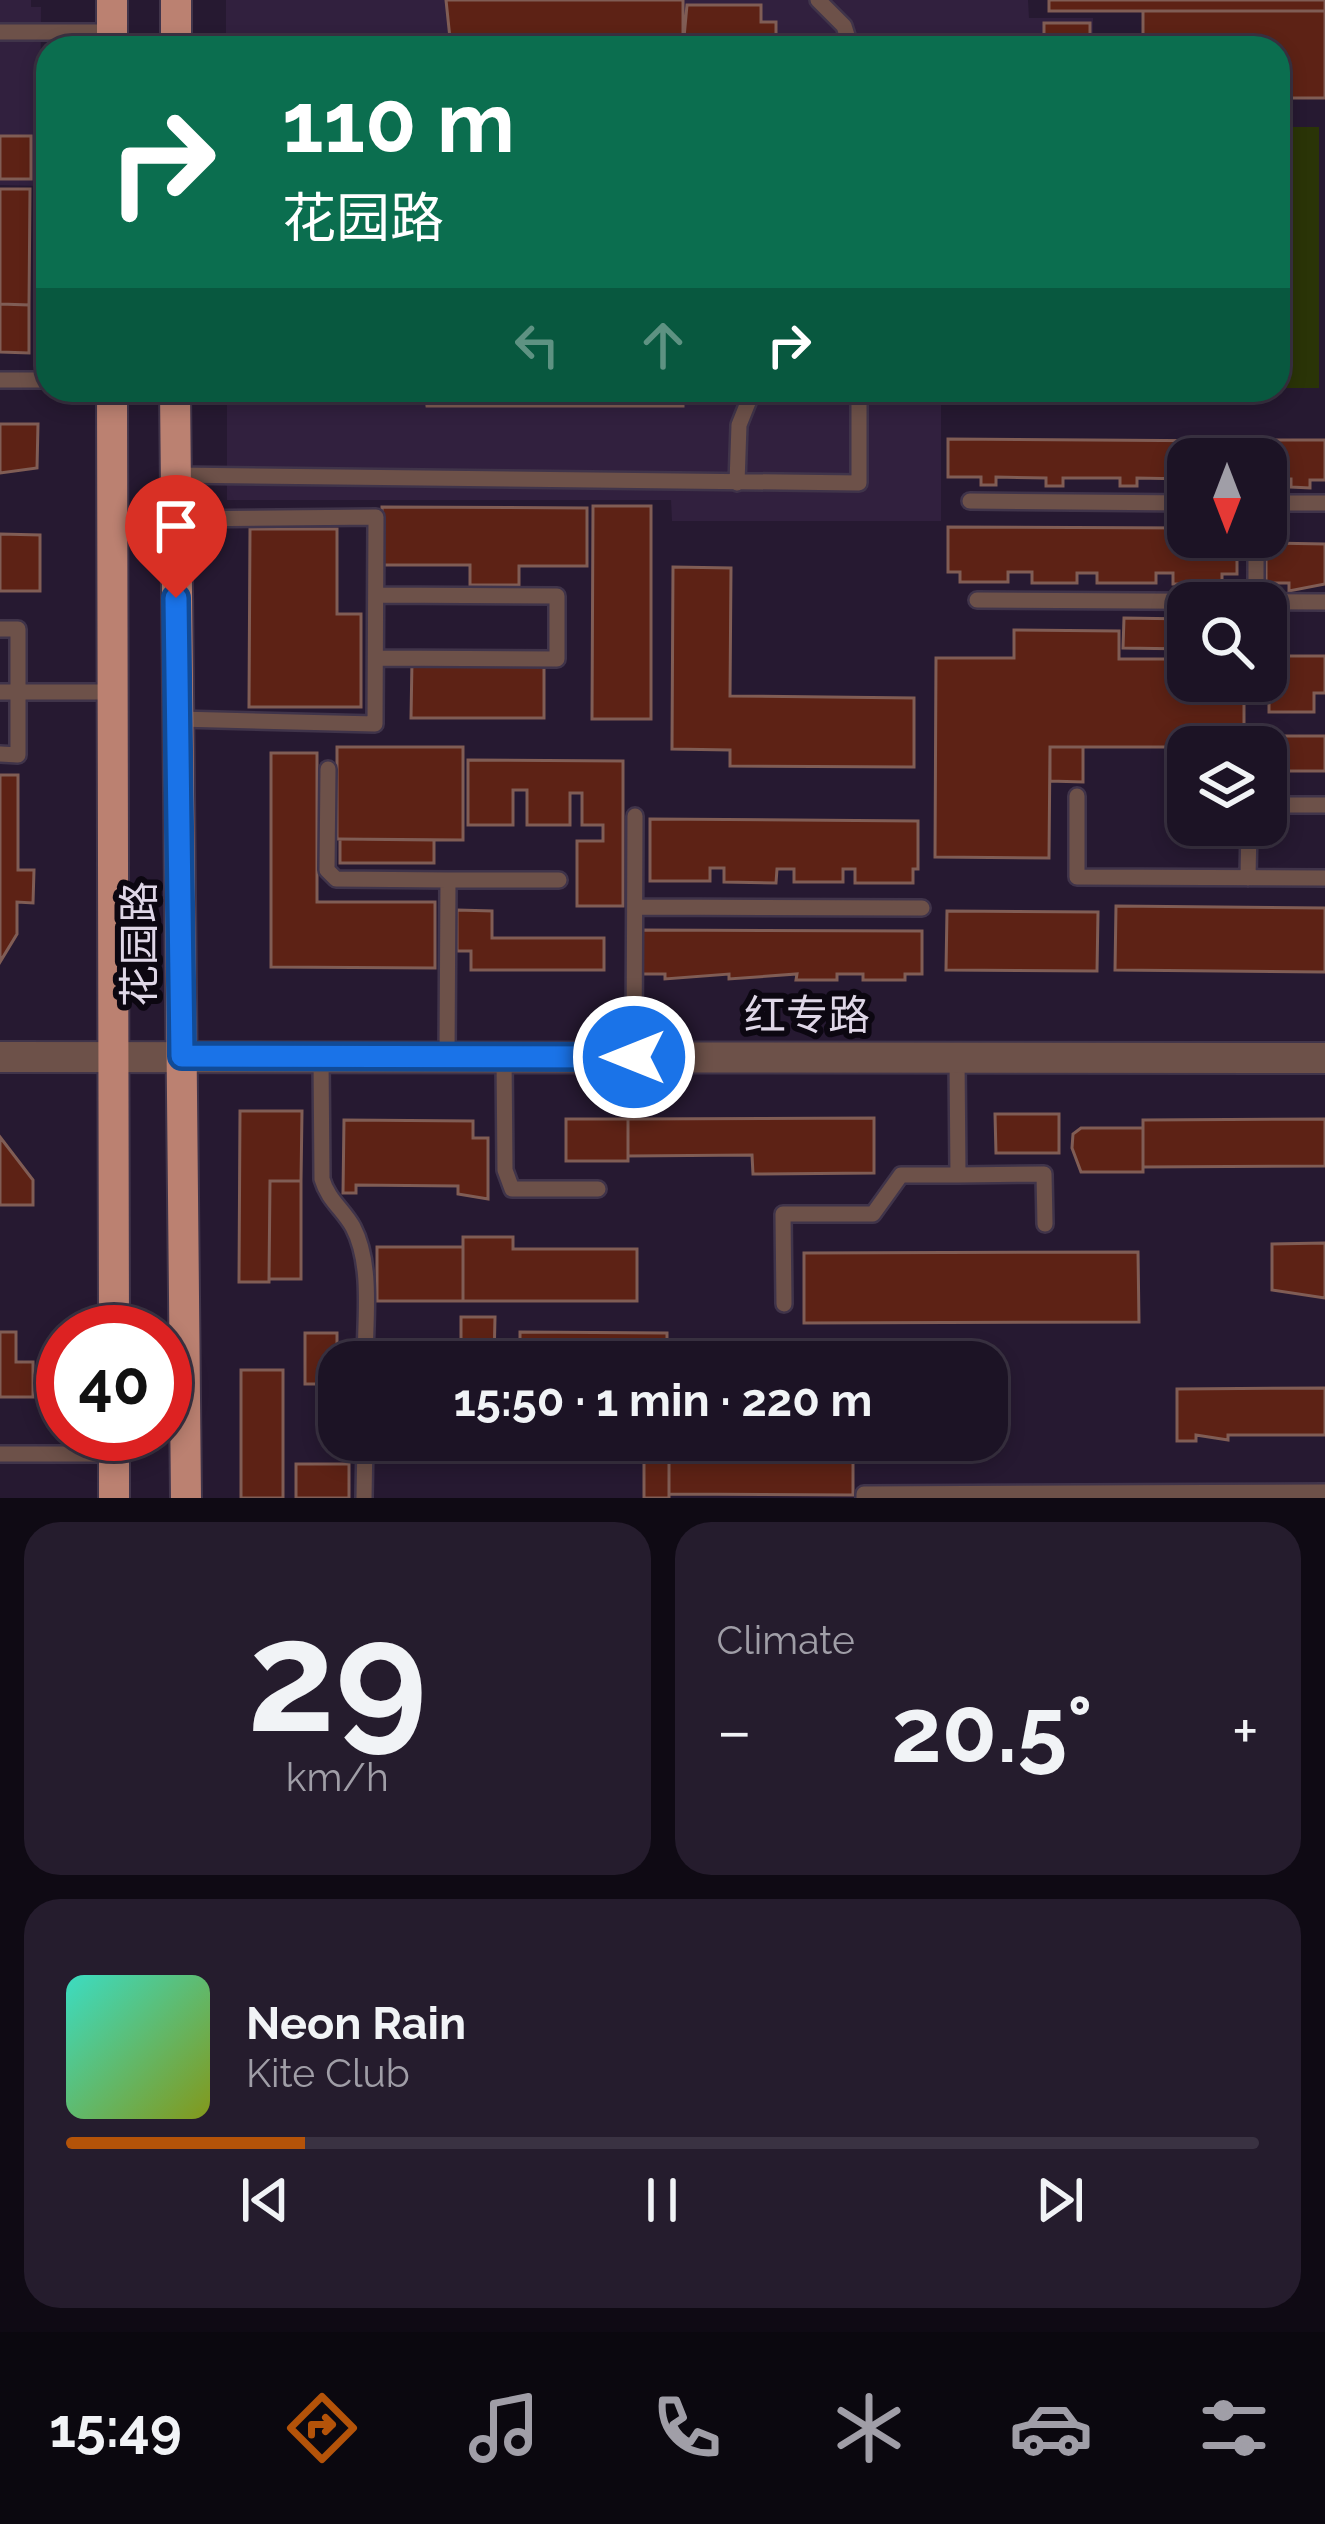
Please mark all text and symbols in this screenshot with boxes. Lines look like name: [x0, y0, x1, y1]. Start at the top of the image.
text: 110 m: [282, 73, 515, 172]
icon: right: [84, 84, 240, 240]
text: 花园路: [282, 186, 444, 250]
icon: left: [504, 312, 570, 378]
icon: ahead: [630, 312, 696, 378]
icon: right: [756, 312, 822, 378]
north arrow: [1167, 438, 1287, 558]
map controls: [1167, 438, 1287, 846]
pin: [125, 475, 227, 598]
icon: arrive: [143, 493, 209, 559]
button: search: [1167, 582, 1287, 702]
button: layers: [1167, 726, 1287, 846]
street label: 花园路: [115, 881, 164, 1007]
street label: 红专路: [744, 991, 870, 1040]
position arrow: [571, 994, 697, 1120]
speed limit sign: 40: [36, 1305, 192, 1461]
text: 15:50 · 1 min · 220 m: [454, 1374, 872, 1427]
text: 29: [247, 1584, 427, 1768]
text: Climate: [717, 1617, 855, 1663]
text: 20.5°: [891, 1677, 1093, 1783]
text: −: [717, 1692, 752, 1769]
text: +: [1232, 1692, 1259, 1769]
text: km/h: [286, 1754, 389, 1800]
text: Neon Rain: [246, 1997, 466, 2050]
text: Kite Club: [246, 2050, 410, 2096]
icon: previous: [232, 2167, 298, 2233]
icon: pause: [629, 2167, 695, 2233]
icon: next: [1027, 2167, 1093, 2233]
icon: directions: [280, 2386, 364, 2470]
icon: music: [462, 2386, 546, 2470]
icon: phone: [645, 2386, 729, 2470]
icon: climate: [827, 2386, 911, 2470]
icon: car: [1009, 2386, 1093, 2470]
icon: filters: [1192, 2386, 1276, 2470]
text: 15:49: [49, 2396, 182, 2460]

